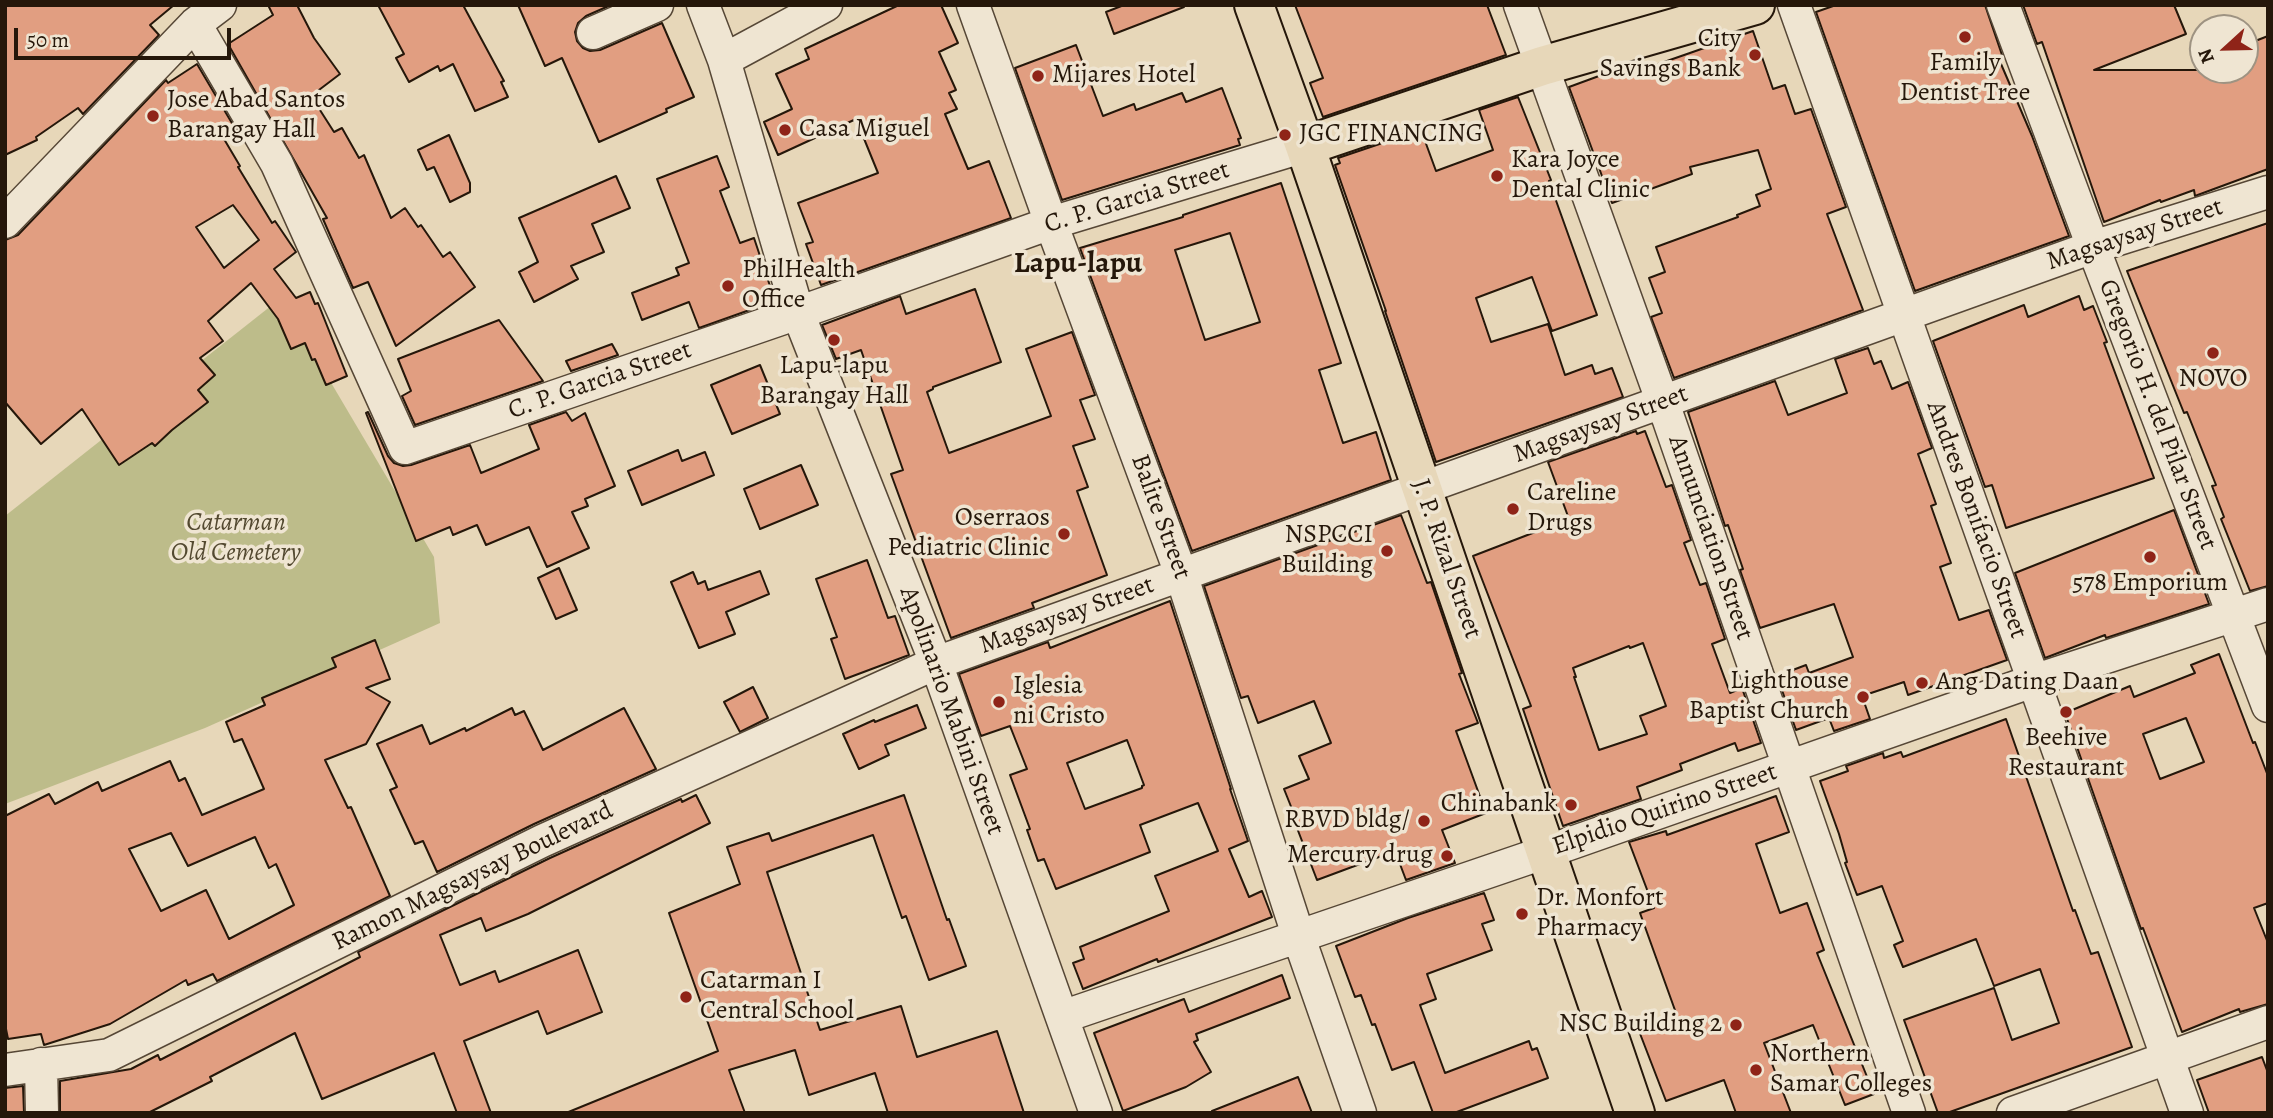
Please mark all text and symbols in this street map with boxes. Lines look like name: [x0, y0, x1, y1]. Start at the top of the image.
scale bar: [18, 14, 234, 58]
north arrow: [2189, 14, 2259, 84]
place label: City Savings Bank: [1600, 24, 1741, 86]
text: 50 m: [27, 26, 69, 54]
marker: Family Dentist Tree: [1957, 29, 1973, 45]
text: N: [2192, 45, 2221, 67]
marker: City Savings Bank: [1747, 47, 1763, 63]
place label: Family Dentist Tree: [1900, 48, 2030, 110]
place label: Mijares Hotel: [1052, 60, 1195, 92]
marker: Mijares Hotel: [1030, 68, 1046, 84]
place label: Jose Abad Santos Barangay Hall: [167, 85, 345, 146]
marker: Jose Abad Santos Barangay Hall: [145, 108, 161, 124]
place label: Casa Miguel: [799, 114, 929, 146]
place label: JGC FINANCING: [1299, 119, 1483, 151]
marker: Casa Miguel: [777, 122, 793, 138]
marker: JGC FINANCING: [1277, 127, 1293, 143]
place label: Kara Joyce Dental Clinic: [1511, 145, 1650, 206]
street label: C. P. Garcia Street: [1041, 155, 1233, 241]
marker: Kara Joyce Dental Clinic: [1489, 168, 1505, 184]
street label: Magsaysay Street: [2043, 192, 2227, 278]
district label: Lapu-lapu: [1014, 247, 1142, 283]
place label: PhilHealth Office: [742, 255, 856, 316]
street label: Gregorio H. del Pilar Street: [2091, 275, 2223, 555]
marker: PhilHealth Office: [720, 278, 736, 294]
marker: Lapu-lapu Barangay Hall: [826, 332, 842, 348]
street label: C. P. Garcia Street: [504, 335, 696, 427]
marker: NOVO: [2205, 345, 2221, 361]
place label: Lapu-lapu Barangay Hall: [760, 351, 908, 412]
place label: NOVO: [2179, 364, 2247, 396]
street label: Magsaysay Street: [1510, 379, 1692, 471]
street label: Andres Bonifacio Street: [1919, 397, 2033, 643]
street label: Annunciation Street: [1660, 432, 1760, 644]
street label: Balite Street: [1123, 450, 1197, 584]
street label: J. P. Rizal Street: [1404, 475, 1488, 643]
place label: Careline Drugs: [1527, 478, 1616, 540]
marker: Careline Drugs: [1505, 501, 1521, 517]
place label: Oserraos Pediatric Clinic: [887, 503, 1050, 564]
park label: Catarman Old Cemetery: [171, 508, 301, 570]
place label: NSPCCI Building: [1281, 520, 1373, 582]
marker: Oserraos Pediatric Clinic: [1056, 526, 1072, 542]
marker: NSPCCI Building: [1379, 543, 1395, 559]
marker: 578 Emporium: [2142, 549, 2158, 565]
place label: 578 Emporium: [2072, 568, 2228, 600]
street label: Magsaysay Street: [976, 570, 1158, 662]
street label: Apolinario Mabini Street: [892, 583, 1010, 839]
place label: Lighthouse Baptist Church: [1689, 666, 1849, 728]
place label: Ang Dating Daan: [1936, 667, 2119, 699]
place label: Iglesia ni Cristo: [1013, 671, 1105, 732]
marker: Ang Dating Daan: [1914, 675, 1930, 691]
marker: Lighthouse Baptist Church: [1855, 689, 1871, 705]
marker: Iglesia ni Cristo: [991, 694, 1007, 710]
marker: Beehive Restaurant: [2058, 704, 2074, 720]
place label: Beehive Restaurant: [2008, 723, 2124, 784]
street label: Elpidio Quirino Street: [1549, 757, 1781, 863]
place label: Chinabank: [1441, 789, 1557, 821]
street label: Ramon Magsaysay Boulevard: [328, 795, 618, 959]
marker: Chinabank: [1563, 797, 1579, 813]
place label: RBVD bldg/: [1284, 805, 1410, 837]
marker: RBVD bldg/: [1416, 813, 1432, 829]
place label: Mercury drug: [1287, 840, 1433, 872]
marker: Mercury drug: [1439, 848, 1455, 864]
place label: Dr. Monfort Pharmacy: [1536, 883, 1664, 944]
marker: Dr. Monfort Pharmacy: [1514, 906, 1530, 922]
place label: Catarman I Central School: [700, 966, 854, 1028]
marker: Catarman I Central School: [678, 989, 694, 1005]
place label: NSC Building 2: [1559, 1009, 1722, 1041]
marker: NSC Building 2: [1728, 1017, 1744, 1033]
place label: Northern Samar Colleges: [1770, 1039, 1932, 1100]
marker: Northern Samar Colleges: [1748, 1062, 1764, 1078]

